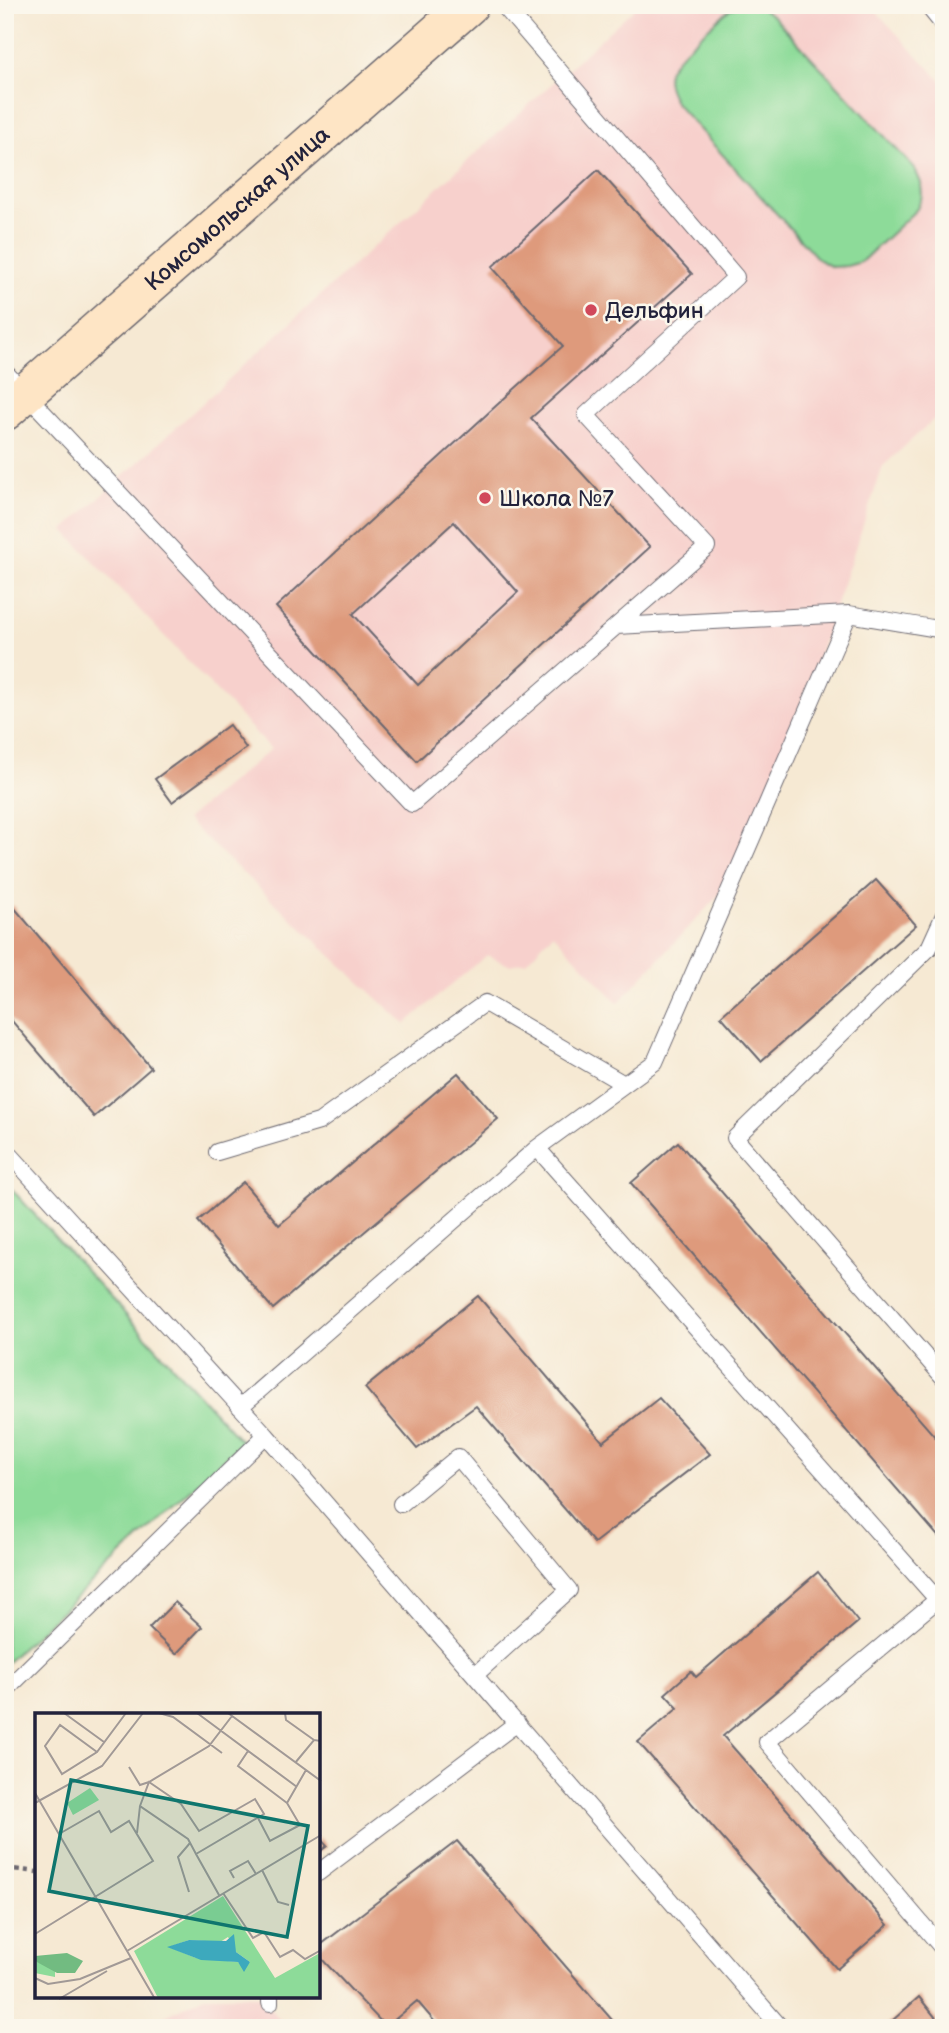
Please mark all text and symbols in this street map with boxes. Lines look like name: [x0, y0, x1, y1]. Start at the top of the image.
street label: Комсомольская улица: [139, 120, 336, 297]
place label: Дельфин: [605, 297, 704, 325]
marker: Дельфин: [583, 302, 599, 318]
place label: Школа №7: [499, 485, 614, 513]
marker: Школа №7: [477, 490, 493, 506]
inset map: [35, 1713, 320, 1998]

